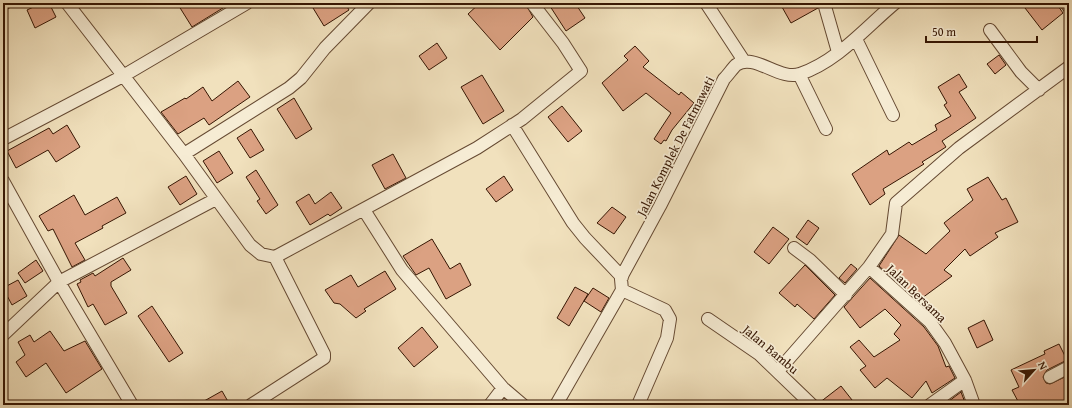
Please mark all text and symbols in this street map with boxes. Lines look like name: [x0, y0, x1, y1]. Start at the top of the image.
scale bar: [926, 18, 1037, 44]
text: 50 m: [932, 23, 956, 40]
street label: Jalan Komplek De Fatmawati: [631, 73, 719, 221]
street label: Jalan Bersama: [881, 258, 952, 328]
street label: Jalan Bambu: [737, 319, 803, 379]
north arrow: [1014, 350, 1054, 390]
text: N: [1034, 359, 1052, 373]

